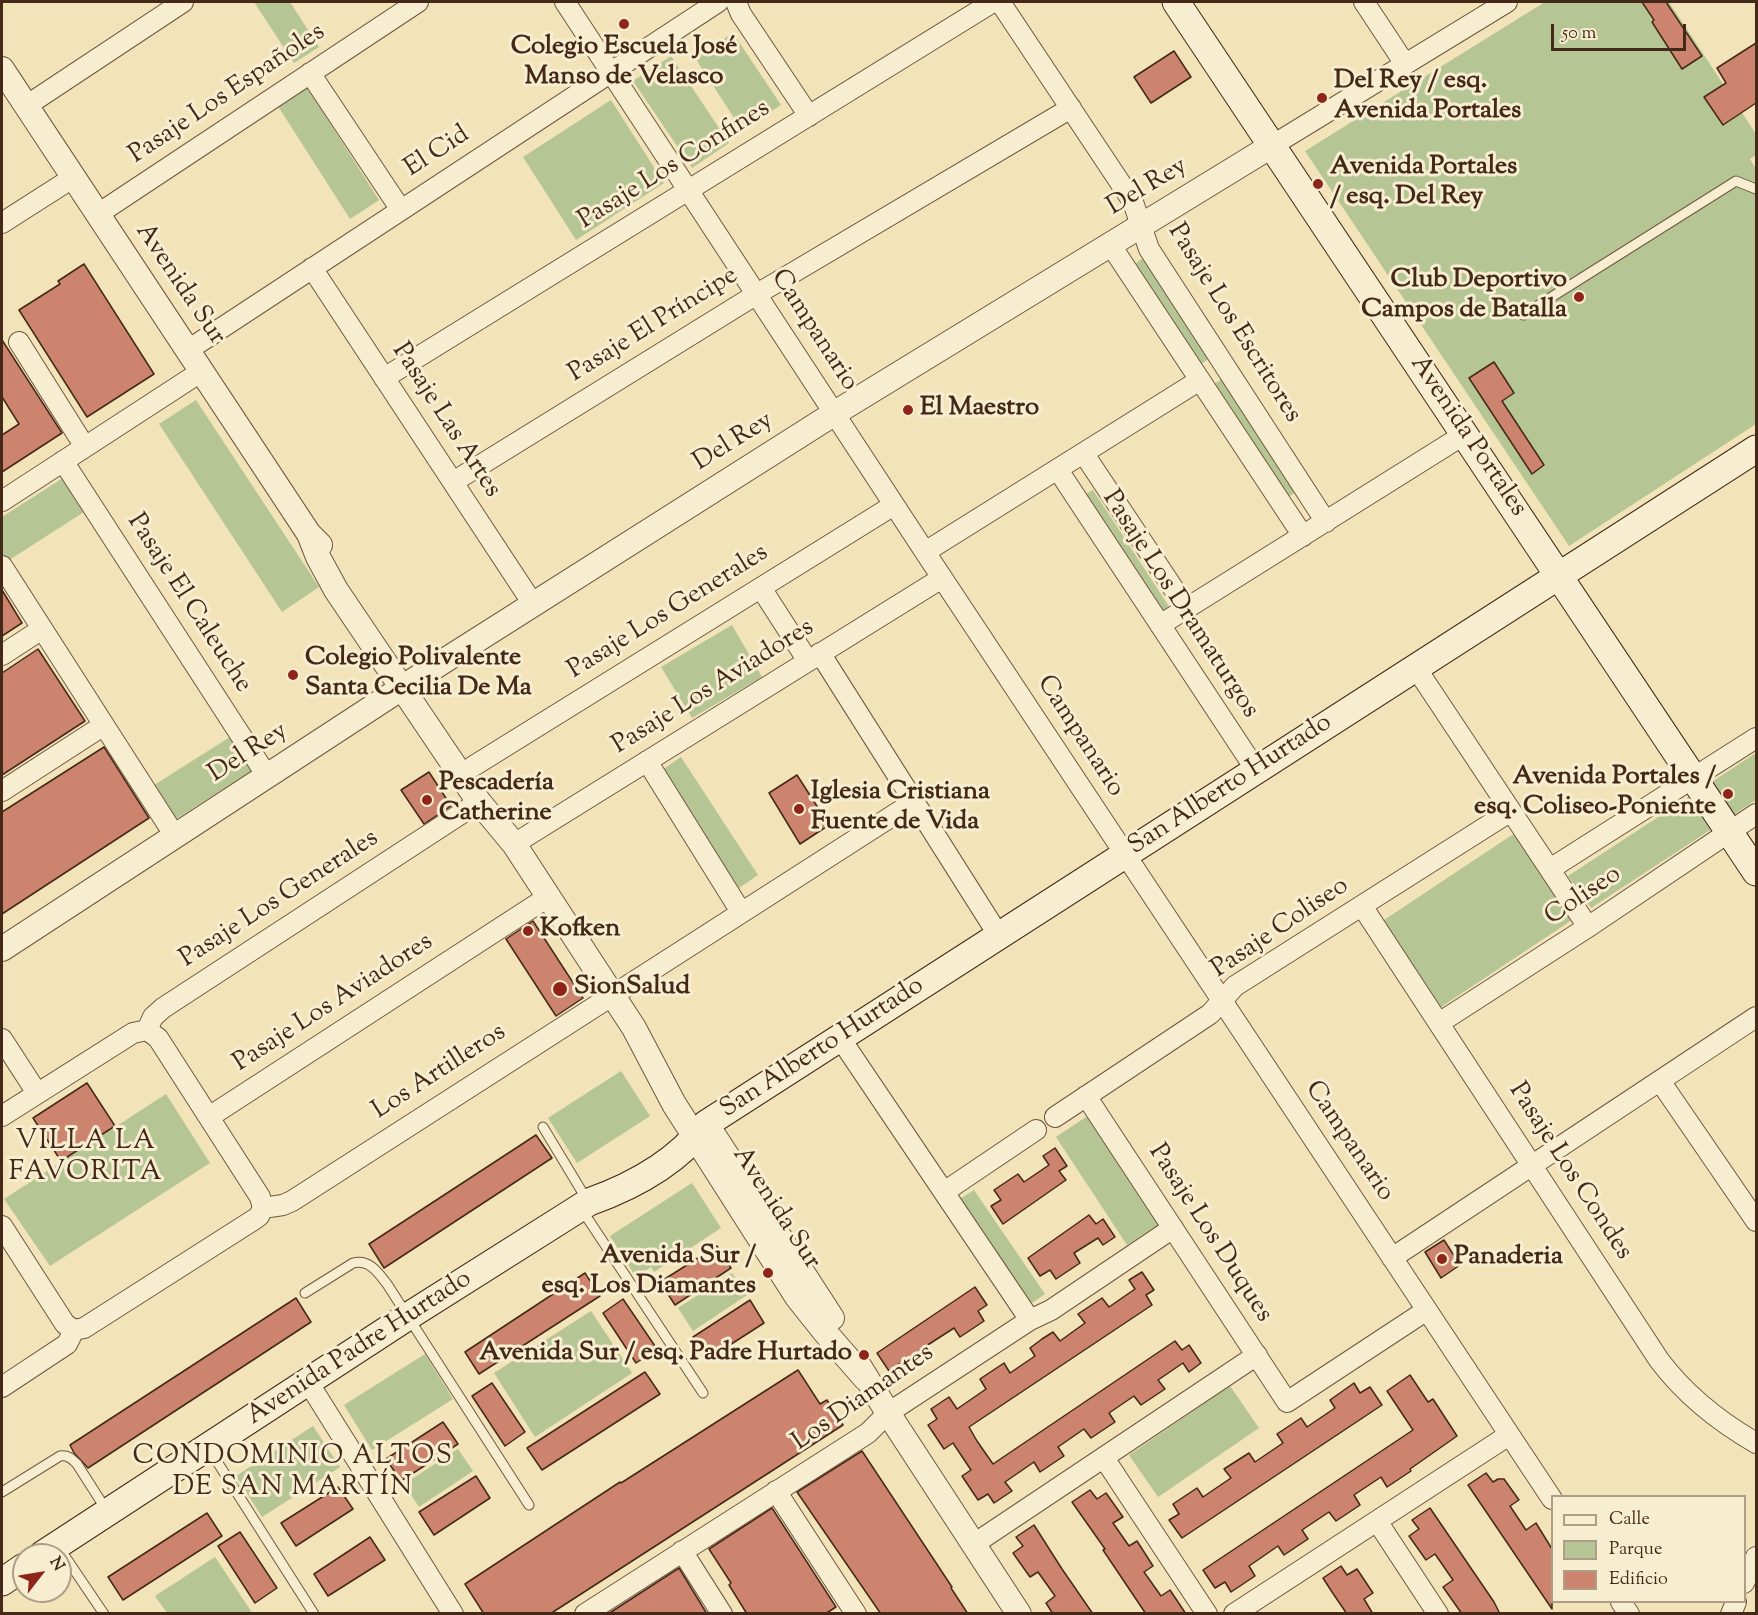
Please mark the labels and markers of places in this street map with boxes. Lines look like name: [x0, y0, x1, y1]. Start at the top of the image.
marker: Colegio Escuela José Manso de Velasco: [617, 17, 631, 31]
place label: Colegio Escuela José Manso de Velasco: [511, 33, 737, 94]
place label: Del Rey / esq. Avenida Portales: [1334, 67, 1521, 128]
marker: Del Rey / esq. Avenida Portales: [1315, 91, 1329, 105]
place label: Avenida Portales / esq. Del Rey: [1330, 153, 1517, 214]
marker: Avenida Portales / esq. Del Rey: [1311, 177, 1325, 191]
place label: Club Deportivo Campos de Batalla: [1361, 266, 1567, 328]
marker: Club Deportivo Campos de Batalla: [1572, 290, 1586, 304]
place label: El Maestro: [920, 394, 1039, 426]
marker: El Maestro: [901, 403, 915, 417]
place label: Colegio Polivalente Santa Cecilia De Ma: [305, 644, 532, 706]
marker: Colegio Polivalente Santa Cecilia De Ma: [286, 668, 300, 682]
place label: Avenida Portales / esq. Coliseo-Poniente: [1474, 763, 1716, 825]
place label: Pescadería Catherine: [439, 769, 554, 831]
place label: Iglesia Cristiana Fuente de Vida: [811, 778, 990, 840]
marker: Avenida Portales / esq. Coliseo-Poniente: [1721, 787, 1735, 801]
marker: Pescadería Catherine: [420, 793, 434, 807]
marker: Iglesia Cristiana Fuente de Vida: [792, 802, 806, 816]
place label: Kofken: [540, 915, 620, 947]
marker: Kofken: [521, 924, 535, 938]
place label: SionSalud: [574, 973, 690, 1005]
marker: SionSalud: [551, 980, 569, 998]
place label: Avenida Sur / esq. Los Diamantes: [542, 1242, 756, 1304]
place label: Panaderia: [1454, 1243, 1563, 1275]
marker: Panaderia: [1435, 1252, 1449, 1266]
marker: Avenida Sur / esq. Los Diamantes: [761, 1266, 775, 1280]
place label: Avenida Sur / esq. Padre Hurtado: [479, 1339, 852, 1371]
marker: Avenida Sur / esq. Padre Hurtado: [857, 1348, 871, 1362]

